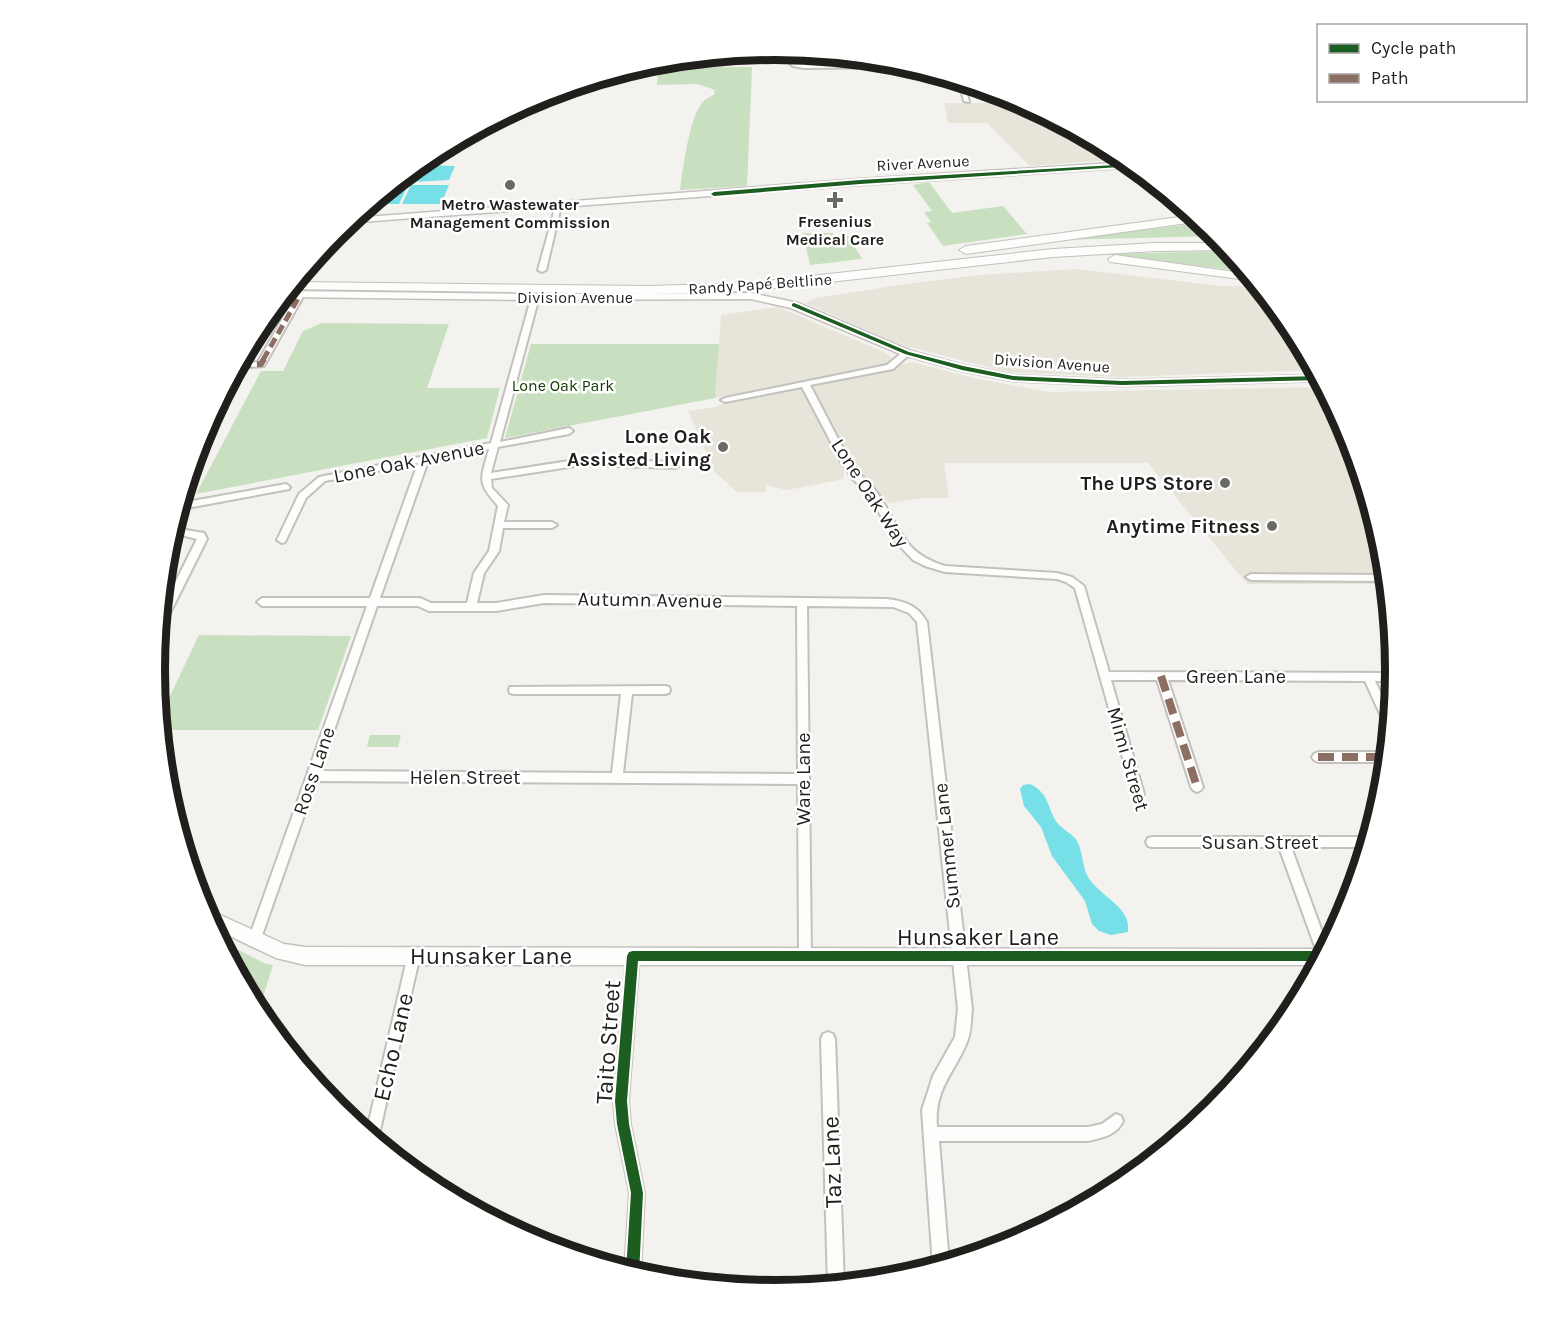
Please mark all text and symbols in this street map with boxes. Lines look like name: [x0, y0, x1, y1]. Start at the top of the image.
legend: [1317, 24, 1527, 102]
text: Cycle path: [1371, 37, 1456, 59]
text: Path: [1371, 67, 1409, 89]
street label: River Avenue: [876, 151, 970, 175]
marker: Metro Wastewater Management Commission: [503, 178, 517, 192]
marker: Fresenius Medical Care: [826, 191, 844, 209]
place label: Metro Wastewater Management Commission: [410, 195, 610, 232]
place label: Fresenius Medical Care: [786, 212, 884, 249]
street label: Randy Papé Beltline: [688, 270, 832, 298]
street label: Division Avenue: [517, 288, 633, 307]
street label: Division Avenue: [993, 349, 1111, 377]
park label: Lone Oak Park: [512, 376, 614, 395]
place label: Lone Oak Assisted Living: [567, 425, 711, 471]
street label: Lone Oak Way: [826, 434, 914, 552]
street label: Lone Oak Avenue: [332, 436, 486, 488]
marker: Lone Oak Assisted Living: [716, 440, 730, 454]
place label: The UPS Store: [1081, 472, 1213, 495]
marker: The UPS Store: [1218, 476, 1232, 490]
place label: Anytime Fitness: [1106, 515, 1260, 538]
marker: Anytime Fitness: [1265, 519, 1279, 533]
street label: Autumn Avenue: [578, 587, 722, 613]
street label: Green Lane: [1186, 665, 1286, 688]
street label: Mimi Street: [1102, 704, 1154, 814]
street label: Ross Lane: [288, 724, 340, 818]
street label: Ware Lane: [792, 732, 815, 826]
street label: Helen Street: [409, 766, 521, 789]
street label: Summer Lane: [929, 782, 965, 910]
street label: Susan Street: [1201, 831, 1319, 854]
street label: Hunsaker Lane: [897, 923, 1059, 951]
street label: Hunsaker Lane: [410, 942, 572, 970]
street label: Taito Street: [590, 979, 626, 1105]
street label: Echo Lane: [367, 990, 419, 1104]
street label: Taz Lane: [816, 1116, 848, 1208]

